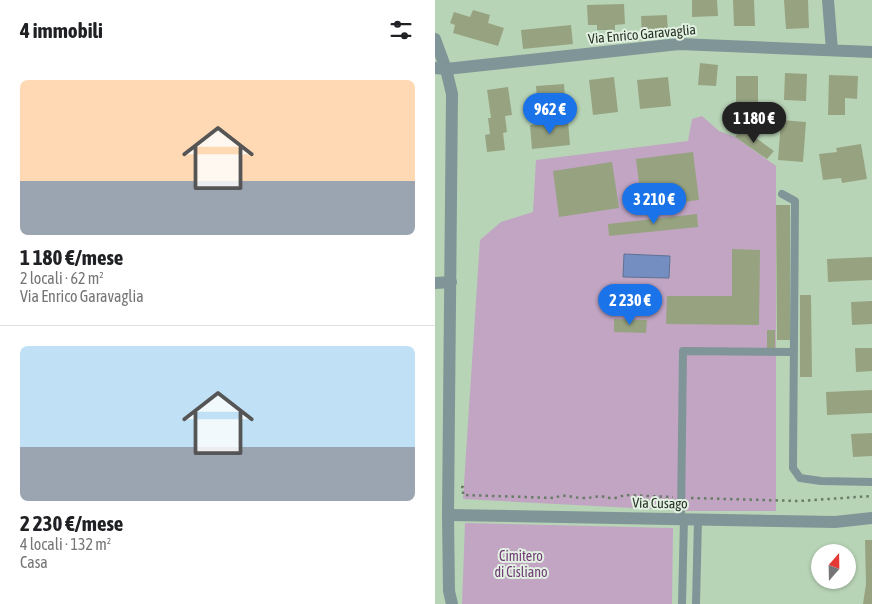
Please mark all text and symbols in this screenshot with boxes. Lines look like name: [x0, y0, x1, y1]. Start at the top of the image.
icon: filters: [387, 16, 415, 44]
text: 4 immobili: [20, 18, 103, 42]
street label: Via Enrico Garavaglia: [587, 21, 697, 47]
pin: 962 €: [515, 92, 585, 135]
text: 962 €: [534, 100, 566, 118]
pin: 1 180 €: [708, 102, 800, 144]
text: 1 180 €: [733, 109, 775, 127]
icon: home: [173, 113, 263, 203]
pin: 3 210 €: [608, 182, 700, 225]
text: 3 210 €: [633, 190, 675, 208]
text: 1 180 €/mese: [20, 245, 123, 269]
text: 2 locali · 62 m²: [20, 269, 104, 287]
pin: 2 230 €: [584, 284, 676, 326]
text: Via Enrico Garavaglia: [20, 287, 144, 305]
text: 2 230 €: [609, 291, 651, 309]
icon: home: [173, 378, 263, 468]
street label: Via Cusago: [632, 495, 688, 511]
text: 2 230 €/mese: [20, 511, 123, 535]
text: 4 locali · 132 m²: [20, 535, 111, 553]
north arrow: [811, 544, 856, 589]
map controls: [811, 544, 856, 589]
park label: Cimitero di Cisliano: [494, 548, 548, 580]
text: Casa: [20, 553, 48, 571]

